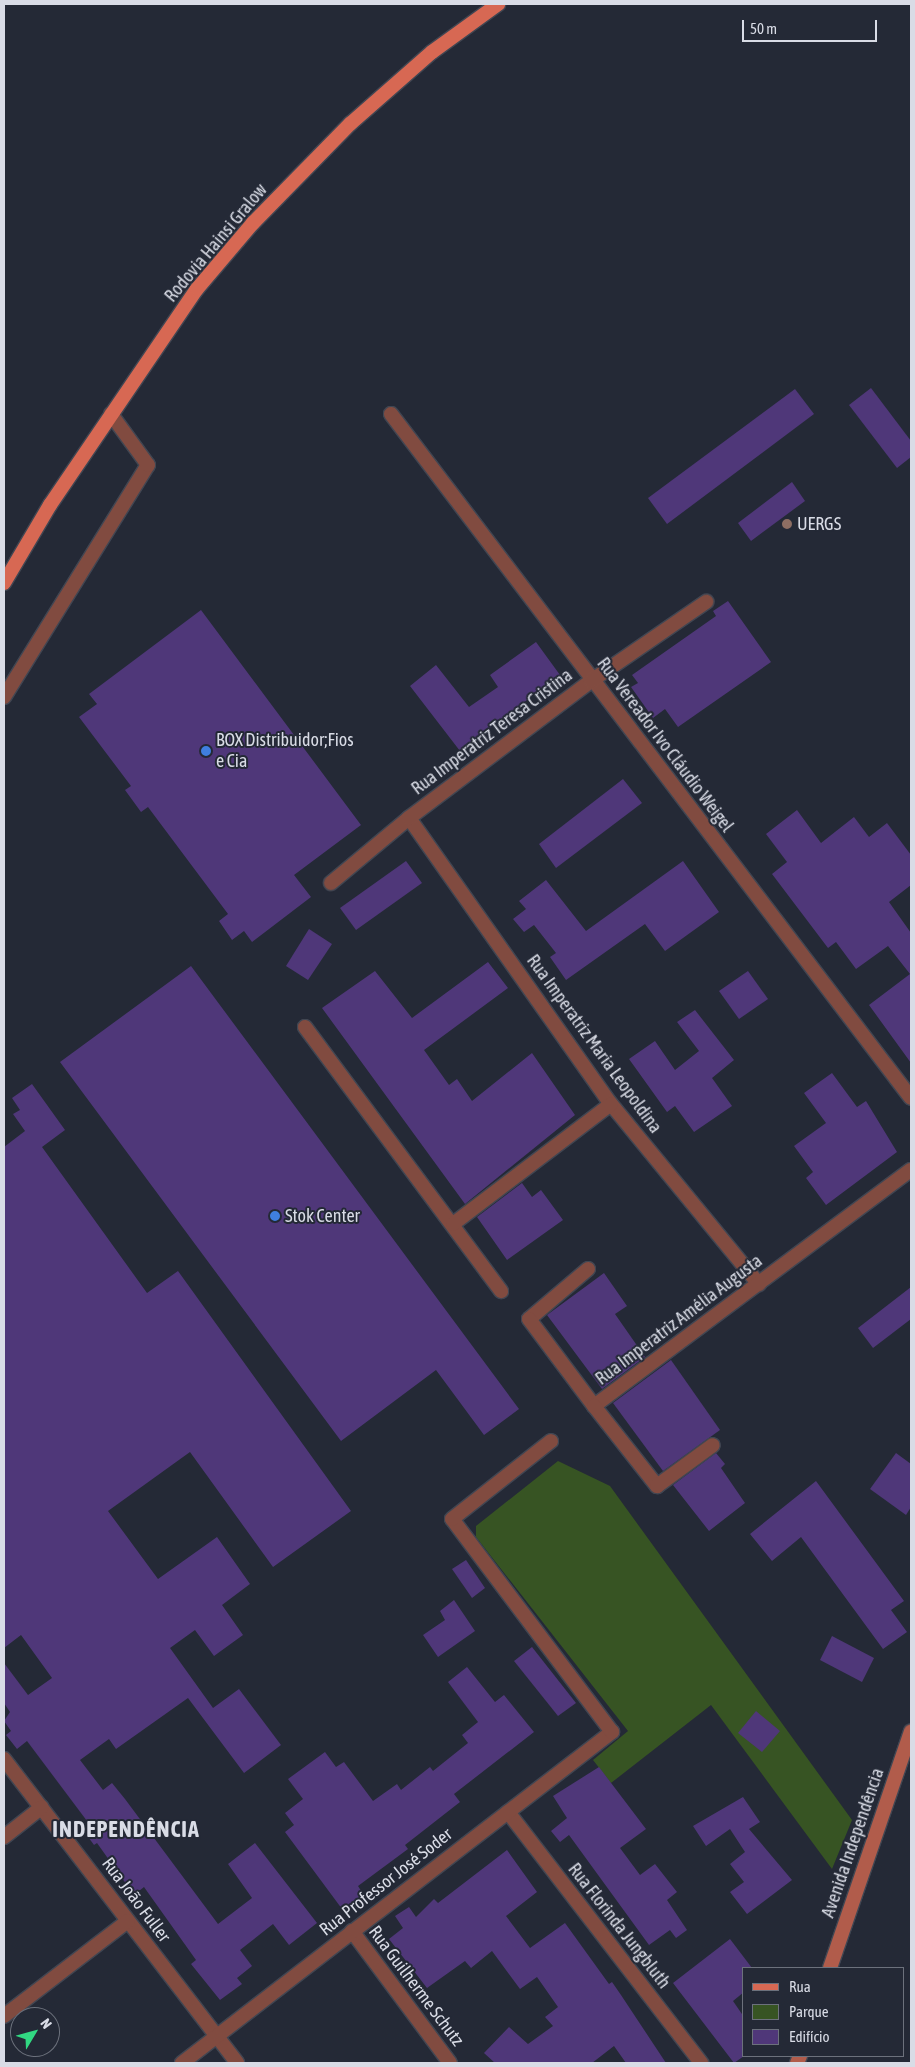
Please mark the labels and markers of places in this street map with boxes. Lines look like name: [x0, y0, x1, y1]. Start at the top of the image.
place label: UERGS: [797, 513, 841, 535]
marker: UERGS: [781, 518, 793, 530]
place label: BOX Distribuidor;Fios e Cia: [216, 730, 354, 772]
marker: BOX Distribuidor;Fios e Cia: [200, 745, 212, 757]
place label: Stok Center: [285, 1205, 360, 1227]
marker: Stok Center: [269, 1210, 281, 1222]

